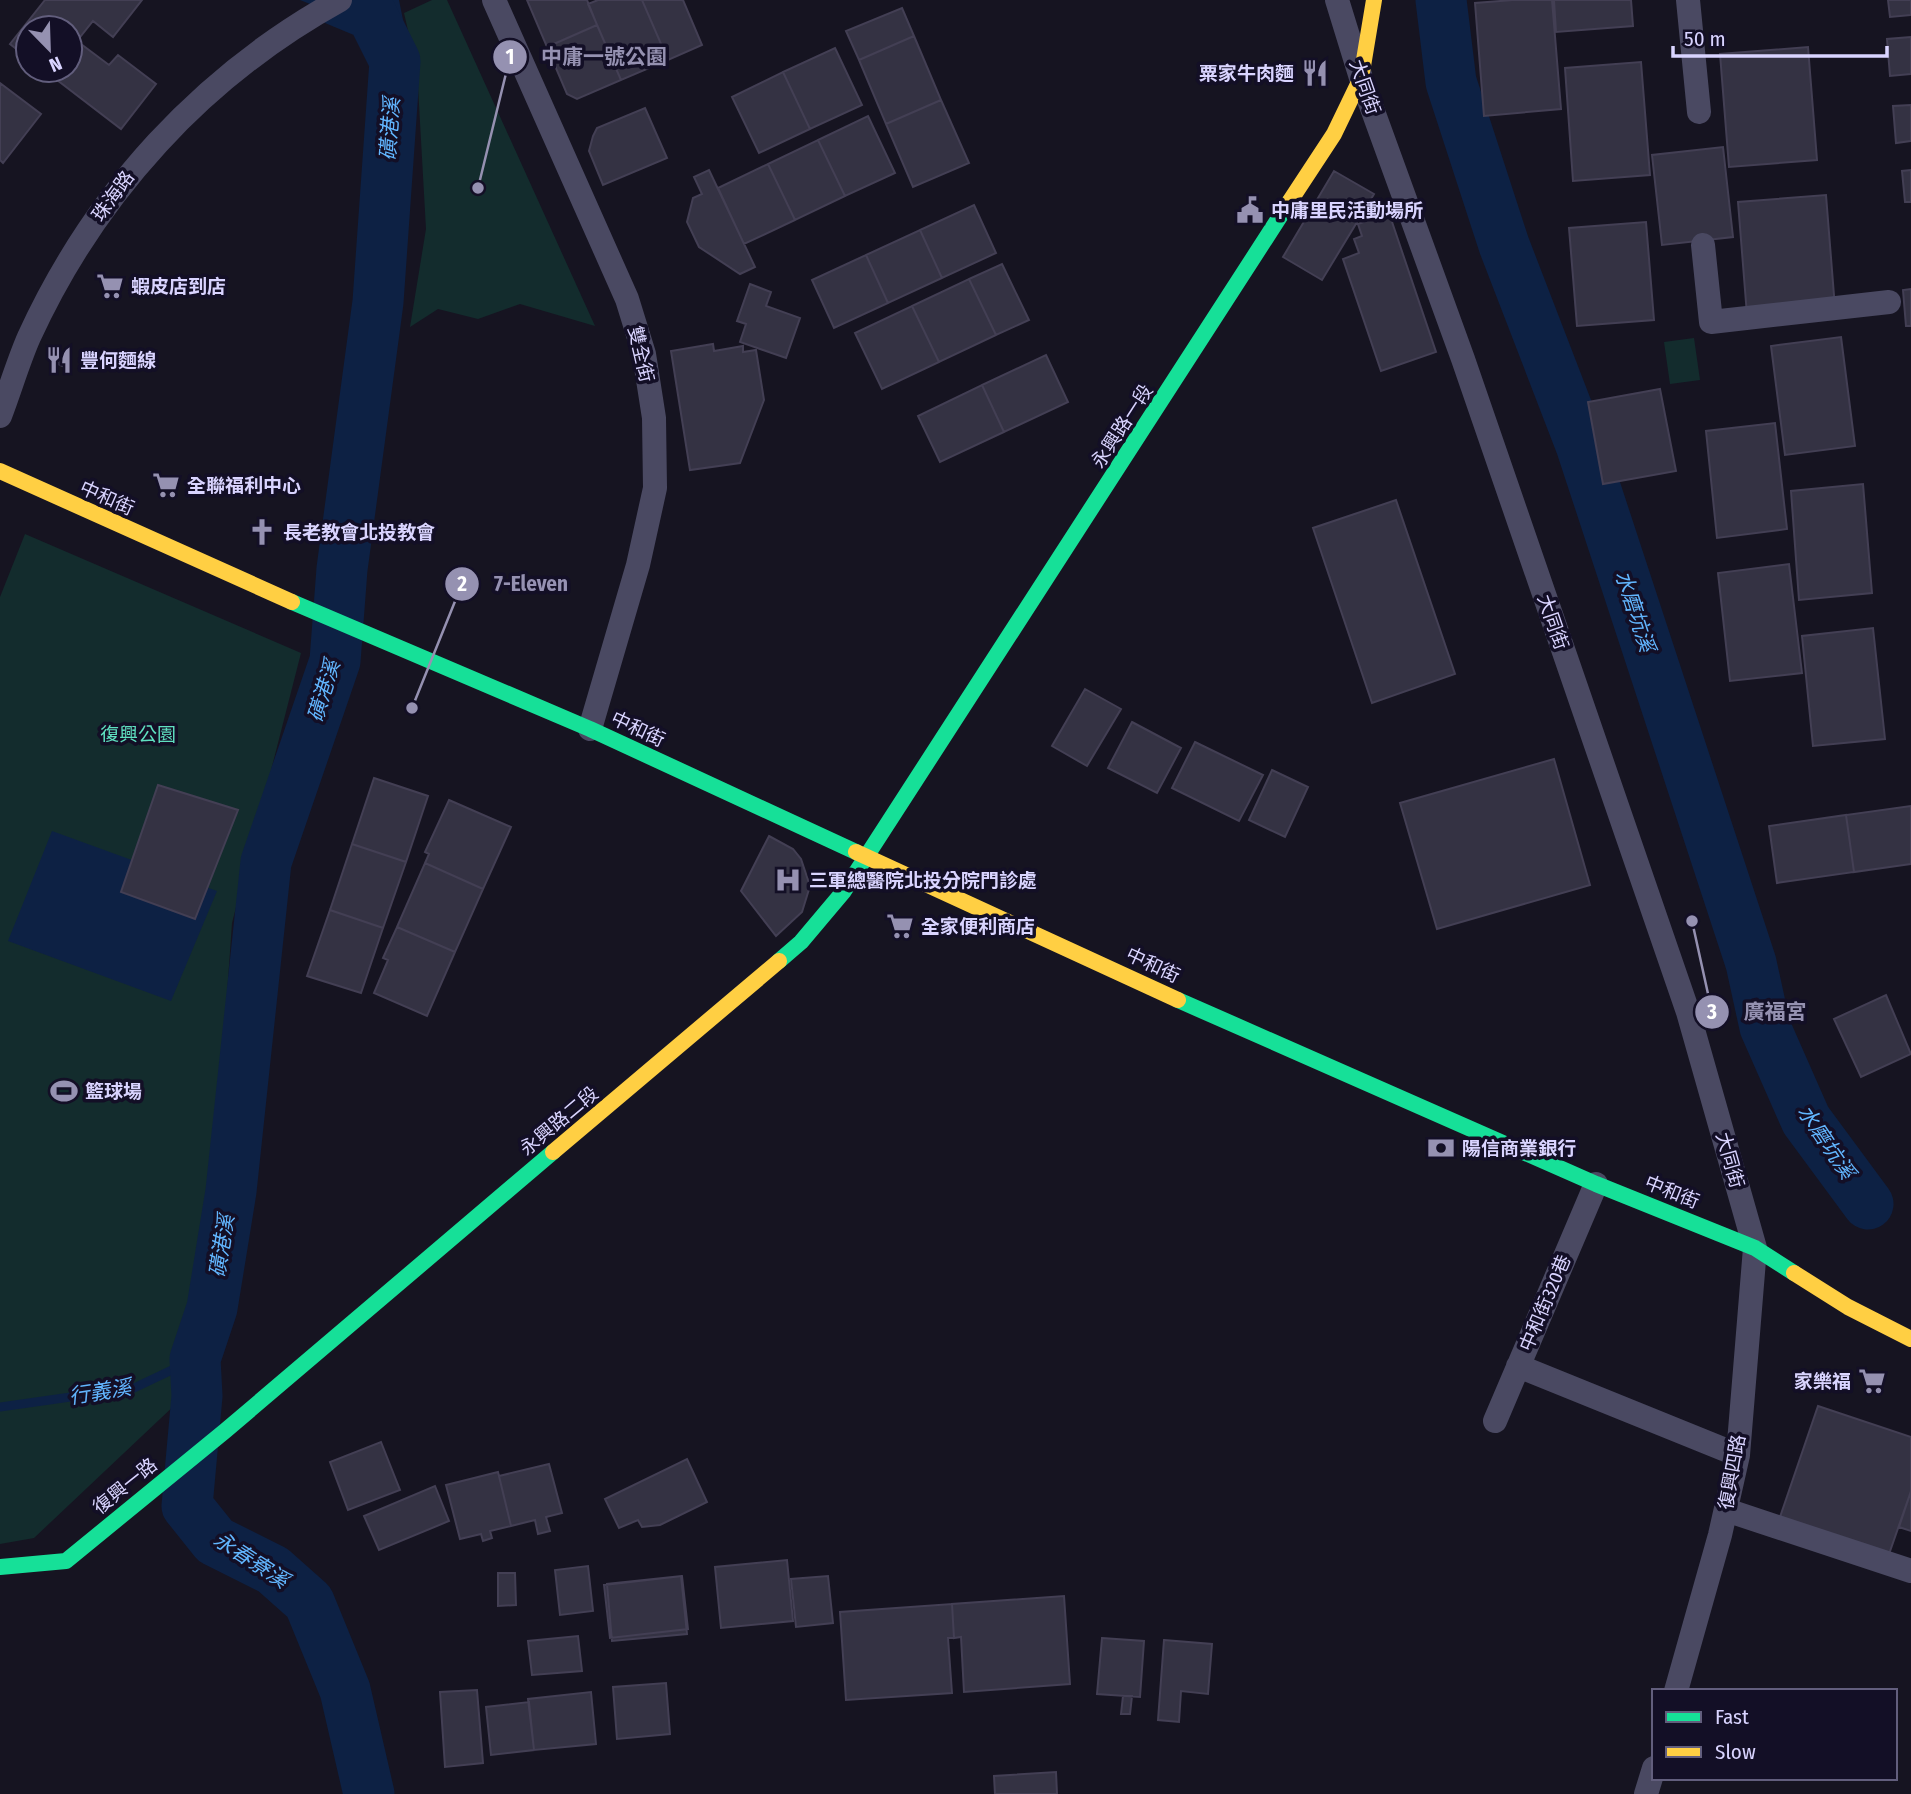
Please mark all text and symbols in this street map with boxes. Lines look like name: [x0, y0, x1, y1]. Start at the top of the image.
north arrow: [14, 14, 84, 84]
scale bar: [1673, 14, 1886, 58]
text: 50 m: [1684, 26, 1726, 52]
callout: 中庸一號公園: [492, 36, 681, 78]
text: 1: [506, 44, 514, 70]
text: 中庸一號公園: [541, 44, 667, 70]
text: N: [46, 51, 65, 77]
street label: 大同街: [1345, 56, 1385, 118]
restaurant icon: 粟家牛肉麵: [1300, 58, 1330, 88]
place label: 粟家牛肉麵: [1199, 62, 1294, 85]
water label: 磺港溪: [375, 94, 405, 161]
street label: 珠海路: [87, 166, 139, 226]
public building icon: 中庸里民活動場所: [1235, 195, 1265, 225]
place label: 中庸里民活動場所: [1271, 199, 1423, 222]
supermarket icon: 蝦皮店到店: [95, 271, 125, 301]
place label: 蝦皮店到店: [131, 275, 226, 298]
street label: 雙全街: [623, 324, 659, 384]
restaurant icon: 豐何麵線: [44, 345, 74, 375]
place label: 豐何麵線: [80, 349, 156, 372]
street label: 永興路一段: [1086, 380, 1158, 472]
supermarket icon: 全聯福利中心: [151, 470, 181, 500]
place label: 全聯福利中心: [187, 474, 301, 497]
street label: 中和街: [76, 476, 138, 520]
church icon: 長老教會北投教會: [247, 517, 277, 547]
place label: 長老教會北投教會: [283, 521, 435, 544]
callout: 7-Eleven: [445, 563, 582, 605]
water label: 水磨坑溪: [1610, 567, 1661, 658]
text: 2: [456, 571, 467, 597]
text: 7-Eleven: [494, 571, 568, 597]
street label: 大同街: [1533, 591, 1573, 653]
water label: 磺港溪: [302, 654, 347, 725]
street label: 中和街: [607, 707, 669, 751]
park label: 復興公園: [100, 723, 176, 746]
hospital icon: 三軍總醫院北投分院門診處: [773, 865, 803, 895]
place label: 三軍總醫院北投分院門診處: [809, 869, 1037, 892]
supermarket icon: 全家便利商店: [885, 911, 915, 941]
place label: 全家便利商店: [921, 915, 1035, 938]
street label: 中和街: [1122, 943, 1184, 987]
callout: 廣福宮: [1695, 991, 1821, 1033]
text: 3: [1706, 999, 1717, 1025]
text: 廣福宮: [1744, 999, 1807, 1025]
sports icon: 籃球場: [49, 1076, 79, 1106]
place label: 籃球場: [85, 1080, 142, 1103]
street label: 永興路二段: [515, 1082, 603, 1160]
water label: 水磨坑溪: [1792, 1100, 1862, 1187]
street label: 大同街: [1711, 1129, 1749, 1191]
bank icon: 陽信商業銀行: [1426, 1133, 1456, 1163]
place label: 陽信商業銀行: [1462, 1137, 1576, 1160]
street label: 中和街: [1641, 1171, 1703, 1213]
water label: 磺港溪: [204, 1210, 240, 1279]
street label: 中和街320巷: [1514, 1251, 1576, 1355]
supermarket icon: 家樂福: [1857, 1366, 1887, 1396]
place label: 家樂福: [1794, 1370, 1851, 1393]
water label: 行義溪: [67, 1374, 136, 1410]
street label: 復興四路: [1714, 1433, 1750, 1511]
street label: 復興一路: [88, 1453, 162, 1519]
water label: 永春寮溪: [209, 1526, 296, 1595]
legend: [1652, 1689, 1897, 1780]
text: Fast: [1715, 1704, 1749, 1730]
text: Slow: [1715, 1739, 1756, 1765]

